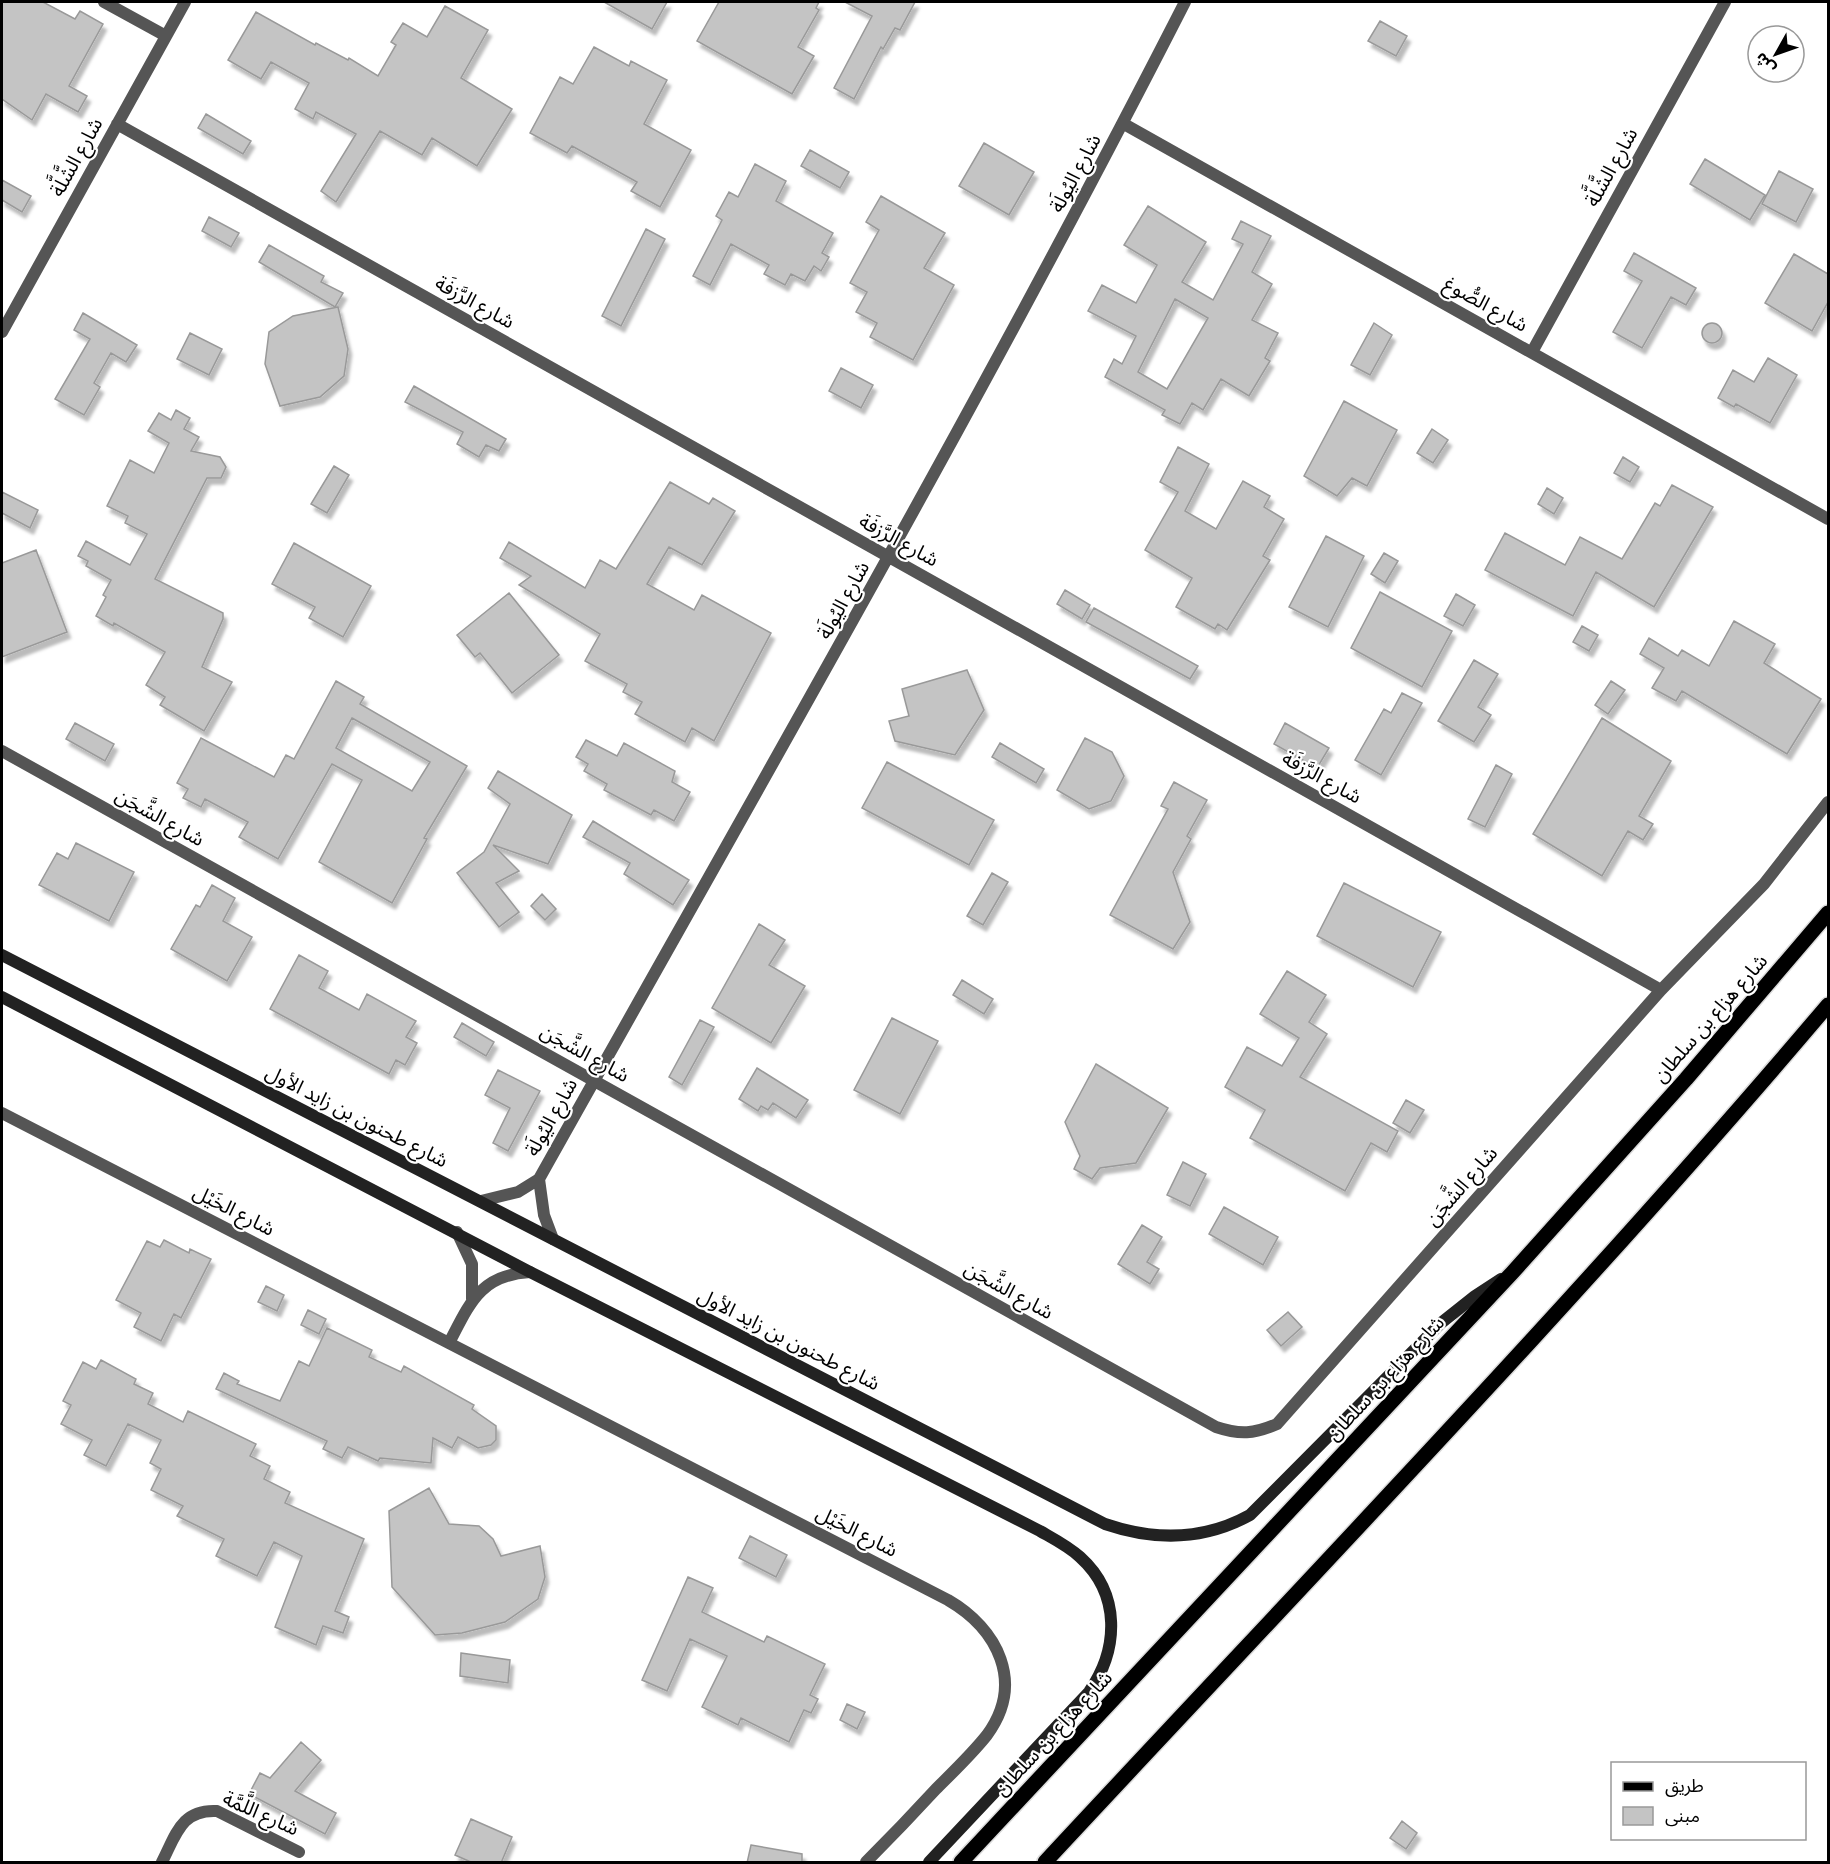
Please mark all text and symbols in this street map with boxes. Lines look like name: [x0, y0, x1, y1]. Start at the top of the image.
north arrow: [1746, 24, 1806, 84]
text: ش: [1751, 49, 1779, 78]
street label: شارع الشَّلَّة: [40, 111, 110, 202]
street label: شارع الشَّلَّة: [1575, 121, 1645, 212]
street label: شارع اليُولَة: [1043, 129, 1108, 218]
street label: شارع الرَّزفَة: [430, 270, 519, 336]
street label: شارع الصُّوغ: [1438, 271, 1532, 339]
street label: شارع الرَّزفَة: [854, 508, 943, 574]
street label: شارع اليُولَة: [811, 556, 877, 645]
street label: شارع الرَّزفَة: [1277, 745, 1366, 811]
street label: شارع الشَّجَن: [110, 779, 210, 854]
street label: شارع هزاع بن سلطان: [1648, 949, 1775, 1089]
street label: شارع الشَّجَن: [535, 1015, 635, 1090]
street label: شارع طحنون بن زايد الأول: [260, 1060, 452, 1175]
street label: شارع اليُولَة: [519, 1073, 585, 1162]
street label: شارع الشَّجَن: [1417, 1139, 1504, 1233]
street label: شارع الخَيْل: [188, 1179, 279, 1243]
street label: شارع الشَّجَن: [959, 1252, 1059, 1327]
street label: شارع طحنون بن زايد الأول: [692, 1283, 884, 1398]
street label: شارع هزاع بن سلطان: [1321, 1310, 1451, 1448]
street label: شارع الخَيْل: [811, 1500, 902, 1564]
street label: شارع هزاع بن سلطان: [989, 1665, 1119, 1803]
legend: [1611, 1762, 1806, 1840]
text: طريق: [1665, 1775, 1704, 1797]
street label: شارع اللَّمَّة: [218, 1781, 305, 1843]
text: مبنى: [1665, 1805, 1700, 1827]

